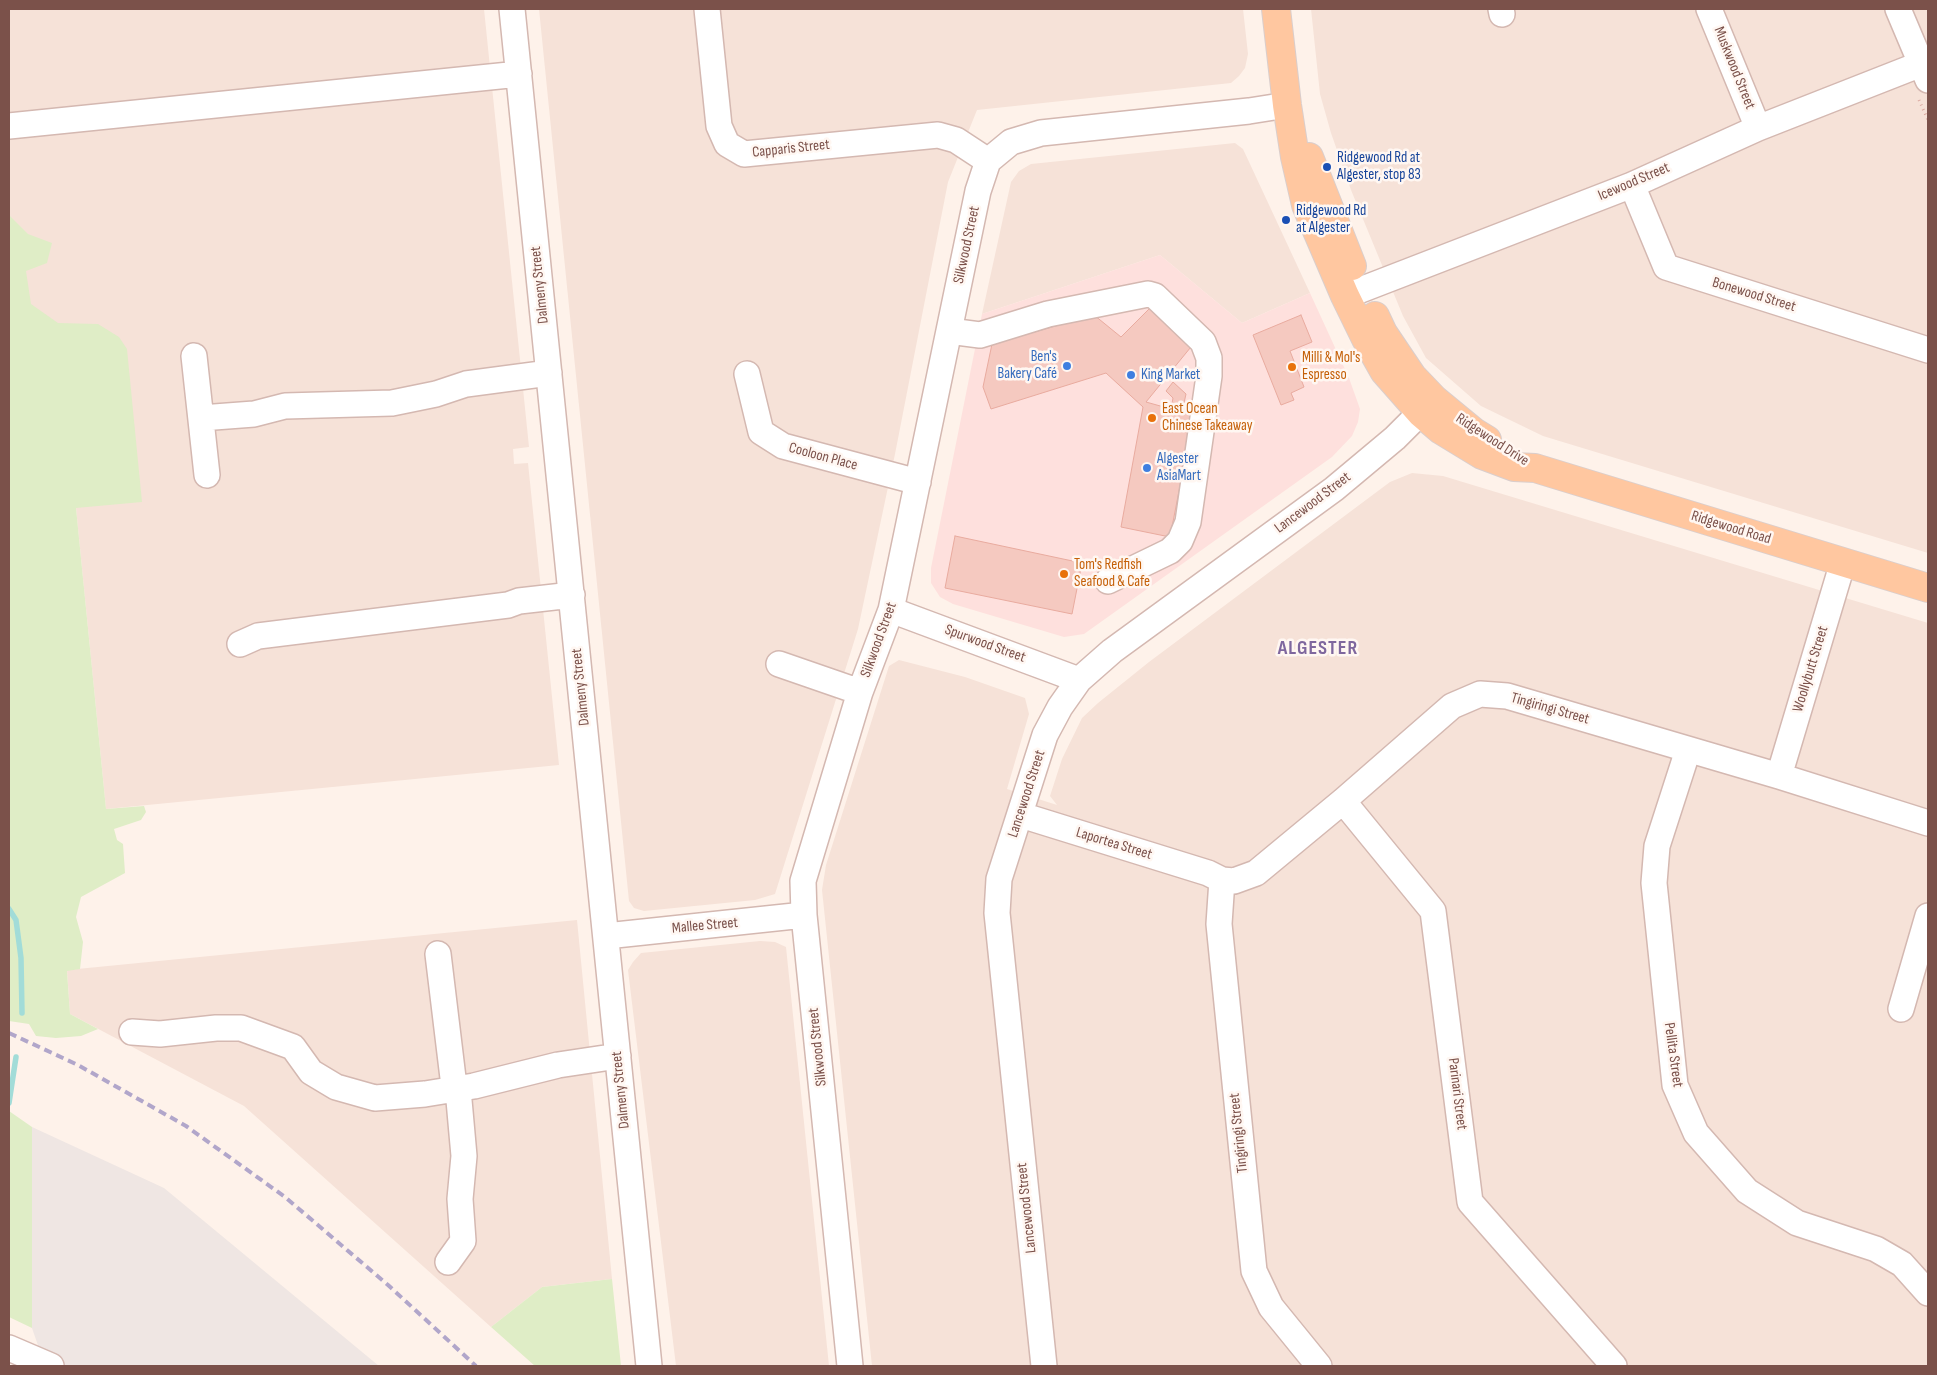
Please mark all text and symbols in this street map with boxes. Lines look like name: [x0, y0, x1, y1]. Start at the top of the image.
street label: Muskwood Street: [1709, 24, 1759, 112]
street label: Capparis Street: [752, 136, 830, 162]
place label: Ridgewood Rd at Algester, stop 83: [1337, 149, 1421, 184]
street label: Icewood Street: [1595, 159, 1673, 205]
marker: Ridgewood Rd at Algester, stop 83: [1321, 161, 1333, 173]
place label: Ridgewood Rd at Algester: [1296, 202, 1366, 237]
street label: Silkwood Street: [950, 205, 984, 285]
marker: Ridgewood Rd at Algester: [1280, 214, 1292, 226]
street label: Dalmeny Street: [527, 245, 553, 325]
street label: Bonewood Street: [1710, 274, 1798, 316]
place label: Ben's Bakery Café: [998, 348, 1057, 383]
place label: Milli & Mol's Espresso: [1302, 349, 1360, 384]
marker: Ben's Bakery Café: [1061, 360, 1073, 372]
marker: Milli & Mol's Espresso: [1286, 361, 1298, 373]
place label: King Market: [1141, 366, 1200, 384]
marker: King Market: [1125, 369, 1137, 381]
place label: East Ocean Chinese Takeaway: [1162, 400, 1253, 435]
street label: Ridgewood Drive: [1452, 410, 1532, 470]
marker: East Ocean Chinese Takeaway: [1146, 412, 1158, 424]
street label: Cooloon Place: [787, 439, 859, 475]
place label: Algester AsiaMart: [1157, 450, 1201, 485]
marker: Algester AsiaMart: [1141, 462, 1153, 474]
street label: Lancewood Street: [1271, 469, 1355, 537]
street label: Ridgewood Road: [1689, 507, 1773, 549]
place label: Tom's Redfish Seafood & Cafe: [1074, 556, 1150, 591]
marker: Tom's Redfish Seafood & Cafe: [1058, 568, 1070, 580]
street label: Silkwood Street: [857, 600, 901, 680]
street label: Spurwood Street: [942, 621, 1028, 667]
street label: Woollybutt Street: [1789, 624, 1833, 714]
district label: ALGESTER: [1277, 637, 1359, 661]
street label: Dalmeny Street: [568, 647, 594, 727]
street label: Tingiringi Street: [1509, 689, 1591, 729]
street label: Lancewood Street: [1004, 748, 1050, 840]
street label: Laportea Street: [1074, 824, 1154, 864]
street label: Mallee Street: [671, 914, 739, 938]
street label: Silkwood Street: [805, 1007, 831, 1087]
street label: Pellita Street: [1660, 1021, 1686, 1089]
street label: Dalmeny Street: [608, 1050, 634, 1130]
street label: Parinari Street: [1444, 1057, 1470, 1131]
street label: Tingiringi Street: [1226, 1092, 1252, 1174]
street label: Lancewood Street: [1013, 1162, 1041, 1254]

